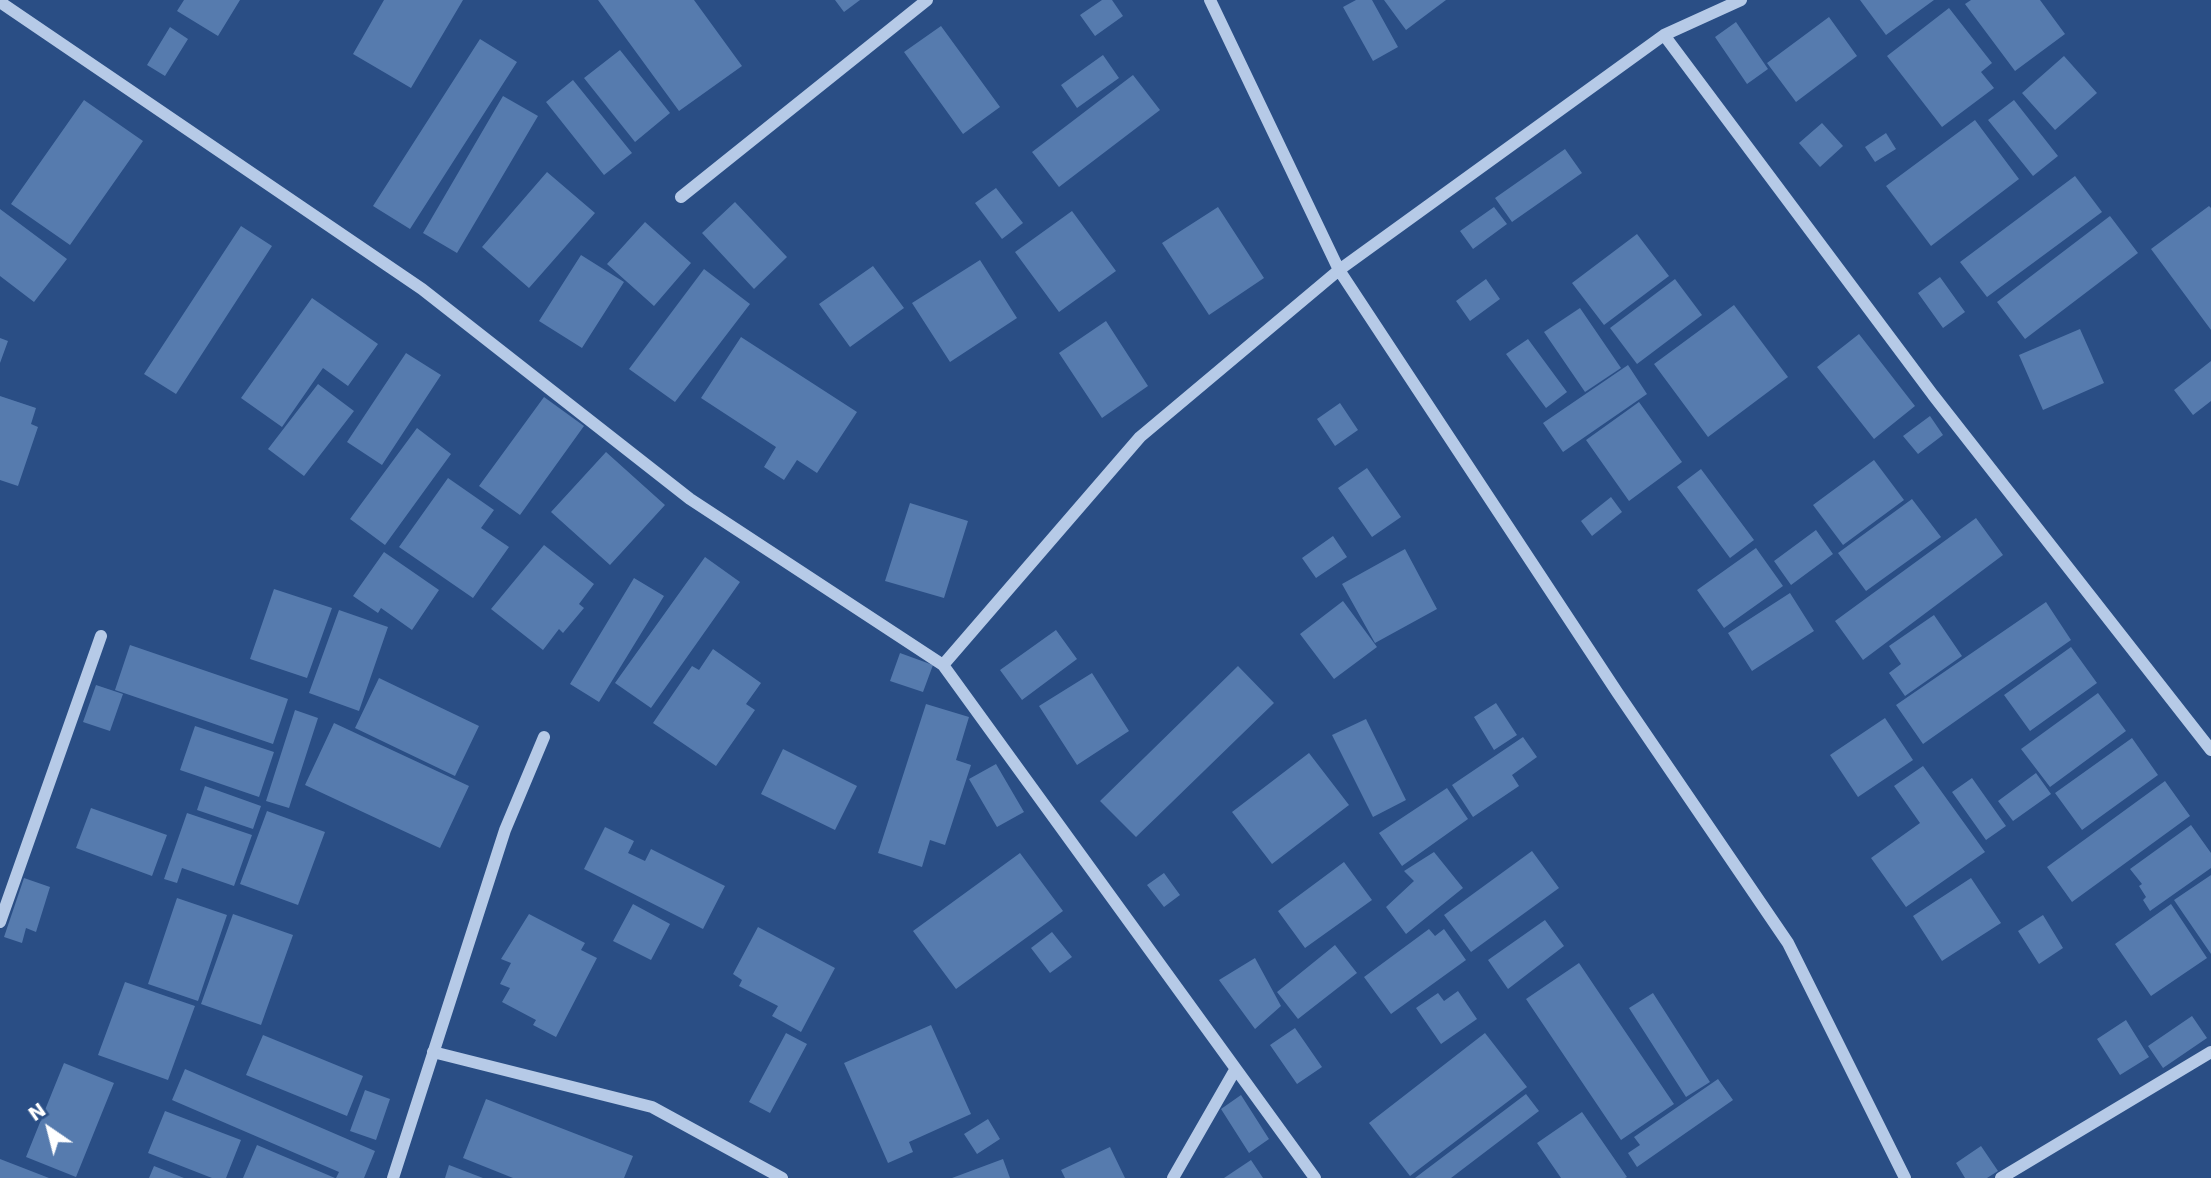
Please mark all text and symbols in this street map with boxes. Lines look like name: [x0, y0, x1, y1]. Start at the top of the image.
north arrow: [14, 1094, 84, 1164]
text: N: [24, 1098, 50, 1125]

